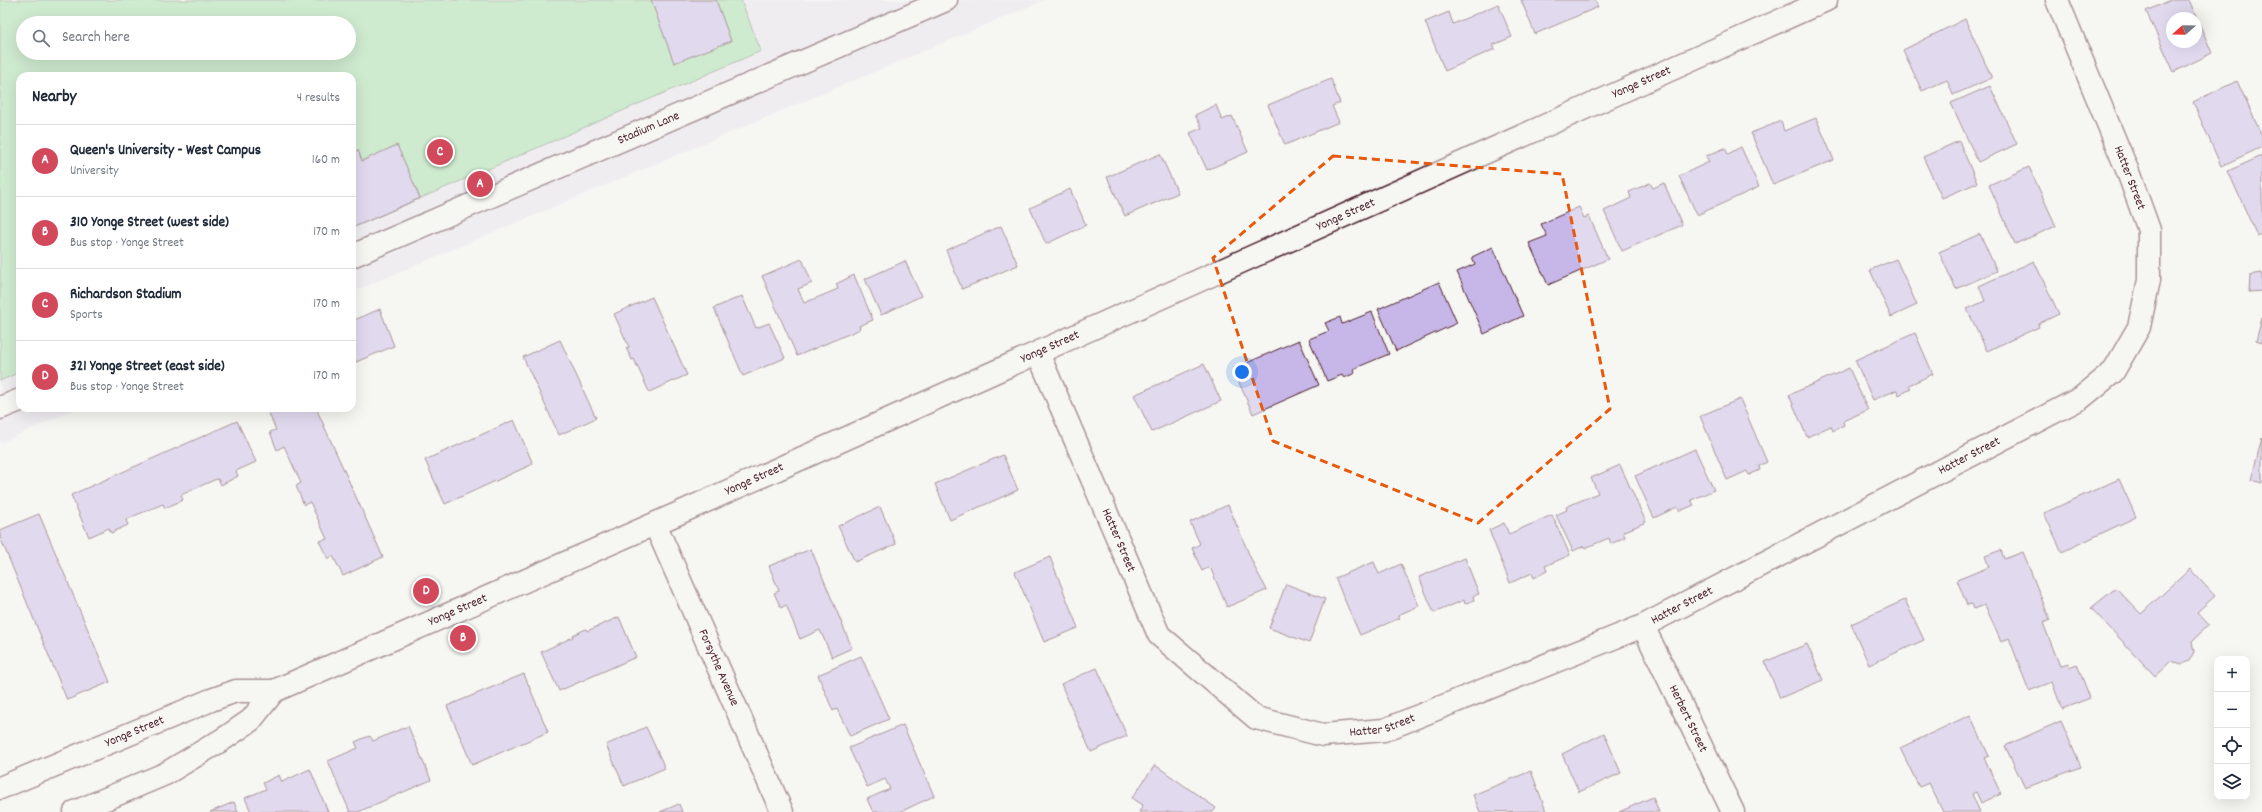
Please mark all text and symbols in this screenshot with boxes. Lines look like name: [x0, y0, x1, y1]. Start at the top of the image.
north arrow: [2166, 12, 2202, 48]
search box: [16, 16, 356, 60]
icon: search: [30, 27, 52, 49]
text: Search here: [62, 27, 130, 49]
street label: Yonge Street: [1609, 61, 1674, 104]
text: Nearby: [32, 86, 76, 110]
text: 4 results: [297, 89, 340, 108]
street label: Stadium Lane: [615, 106, 683, 150]
pin: C: [427, 137, 453, 167]
text: Queen's University - West Campus: [70, 140, 261, 162]
street label: Hatter Street: [2108, 143, 2150, 213]
text: A: [41, 151, 49, 170]
text: 160 m: [312, 151, 340, 170]
text: University: [70, 162, 119, 181]
pin: A: [467, 169, 493, 199]
street label: Yonge Street: [1313, 193, 1378, 236]
text: 310 Yonge Street (west side): [70, 212, 229, 234]
text: B: [42, 223, 48, 242]
text: 170 m: [313, 223, 340, 242]
text: Bus stop · Yonge Street: [70, 234, 184, 253]
text: Richardson Stadium: [70, 284, 182, 306]
text: C: [42, 295, 48, 314]
text: 170 m: [313, 295, 340, 314]
text: Sports: [70, 306, 103, 325]
street label: Yonge Street: [1018, 326, 1083, 369]
text: 321 Yonge Street (east side): [70, 356, 225, 378]
your location: [1232, 362, 1252, 382]
text: D: [42, 367, 48, 386]
text: 170 m: [313, 367, 340, 386]
text: Bus stop · Yonge Street: [70, 378, 184, 397]
street label: Hatter Street: [1935, 432, 2004, 480]
street label: Yonge Street: [722, 458, 787, 501]
street label: Hatter Street: [1096, 506, 1141, 575]
pin: D: [413, 576, 439, 606]
street label: Hatter Street: [1648, 582, 1717, 630]
street label: Yonge Street: [425, 589, 491, 632]
pin: B: [450, 623, 476, 653]
street label: Forsythe Avenue: [693, 626, 744, 709]
map controls: [2214, 656, 2250, 800]
button: +: [2214, 656, 2250, 692]
street label: Herbert Street: [1663, 682, 1712, 756]
button: −: [2214, 692, 2250, 728]
street label: Hatter Street: [1349, 709, 1418, 742]
street label: Yonge Street: [102, 711, 167, 753]
button: locate: [2214, 728, 2250, 764]
button: layers: [2214, 764, 2250, 800]

